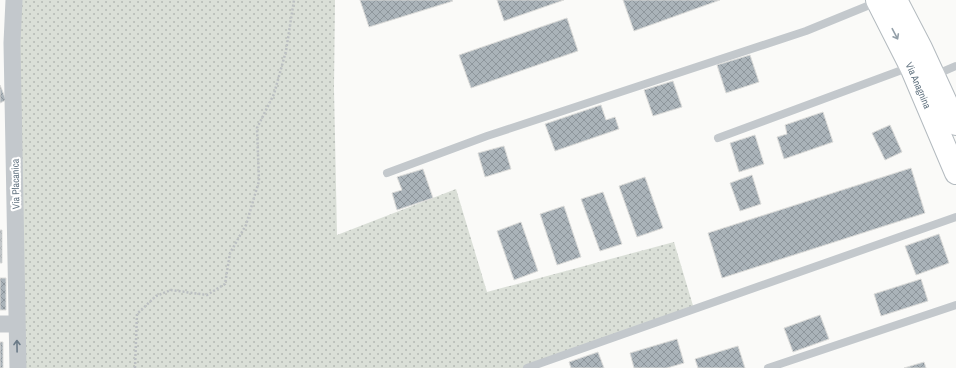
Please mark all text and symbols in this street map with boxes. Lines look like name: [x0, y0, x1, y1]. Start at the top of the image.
one-way arrow: [892, 28, 900, 40]
street label: Via Anagnina: [903, 60, 934, 111]
street label: Via Placanica: [9, 158, 22, 209]
one-way arrow: [14, 340, 21, 353]

